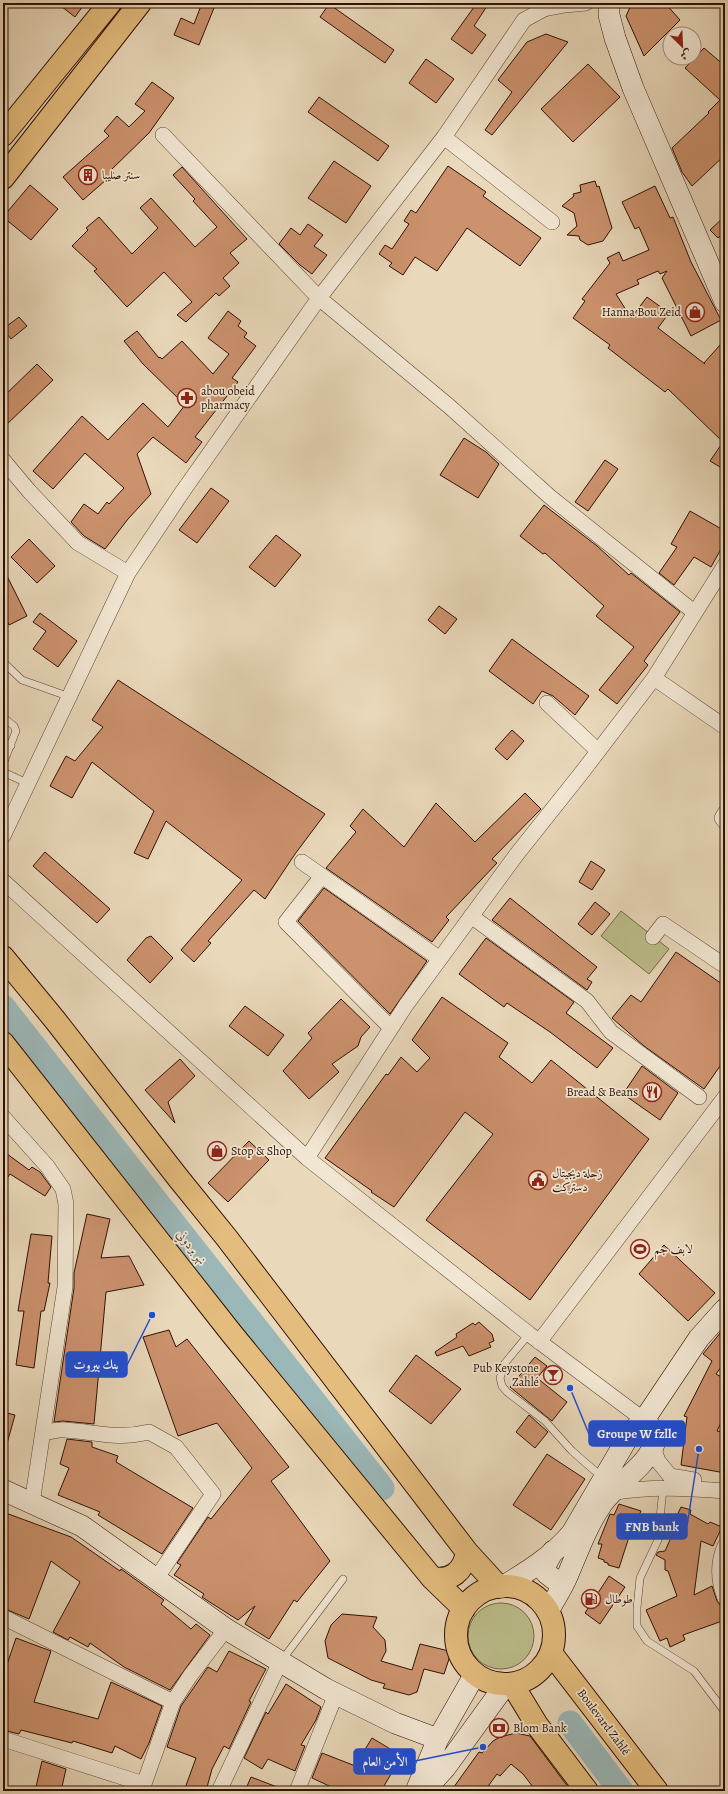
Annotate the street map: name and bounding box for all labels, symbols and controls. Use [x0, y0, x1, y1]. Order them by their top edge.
north arrow [662, 26, 702, 66]
text: ش [678, 46, 694, 64]
building icon: سنتر صليبا [77, 164, 99, 186]
place label: سنتر صليبا [102, 167, 140, 183]
shop icon: Hanna Bou Zeid [684, 301, 706, 323]
place label: Hanna Bou Zeid [602, 304, 682, 320]
place label: abou obeid pharmacy [201, 383, 255, 413]
pharmacy icon: abou obeid pharmacy [176, 387, 198, 409]
restaurant icon: Bread & Beans [641, 1081, 663, 1103]
place label: Bread & Beans [567, 1084, 638, 1100]
shop icon: Stop & Shop [206, 1140, 228, 1162]
place label: Stop & Shop [231, 1143, 292, 1159]
place label: زحلة ديجيتال دستركت [552, 1165, 603, 1195]
public building icon: زحلة ديجيتال دستركت [527, 1169, 549, 1191]
water label: نهر بردوني [171, 1226, 211, 1270]
sports icon: لابف جم [629, 1238, 651, 1260]
place label: لابف جم [654, 1241, 693, 1260]
callout: بنك بيروت [66, 1352, 127, 1377]
text: بنك بيروت [73, 1356, 119, 1373]
place label: Pub Keystone Zahlé [473, 1360, 539, 1390]
bar icon: Pub Keystone Zahlé [542, 1364, 564, 1386]
callout: Groupe W fzllc [589, 1421, 685, 1446]
text: Groupe W fzllc [597, 1425, 677, 1442]
callout: FNB bank [617, 1514, 687, 1539]
text: FNB bank [625, 1518, 679, 1535]
fuel station icon: طوطال [580, 1588, 602, 1610]
place label: طوطال [605, 1591, 633, 1607]
street label: Boulevard Zahlé [574, 1686, 634, 1758]
bank icon: Blom Bank [488, 1717, 510, 1739]
place label: Blom Bank [513, 1720, 567, 1736]
callout: الأمن العام [354, 1749, 415, 1774]
text: الأمن العام [362, 1752, 408, 1773]

